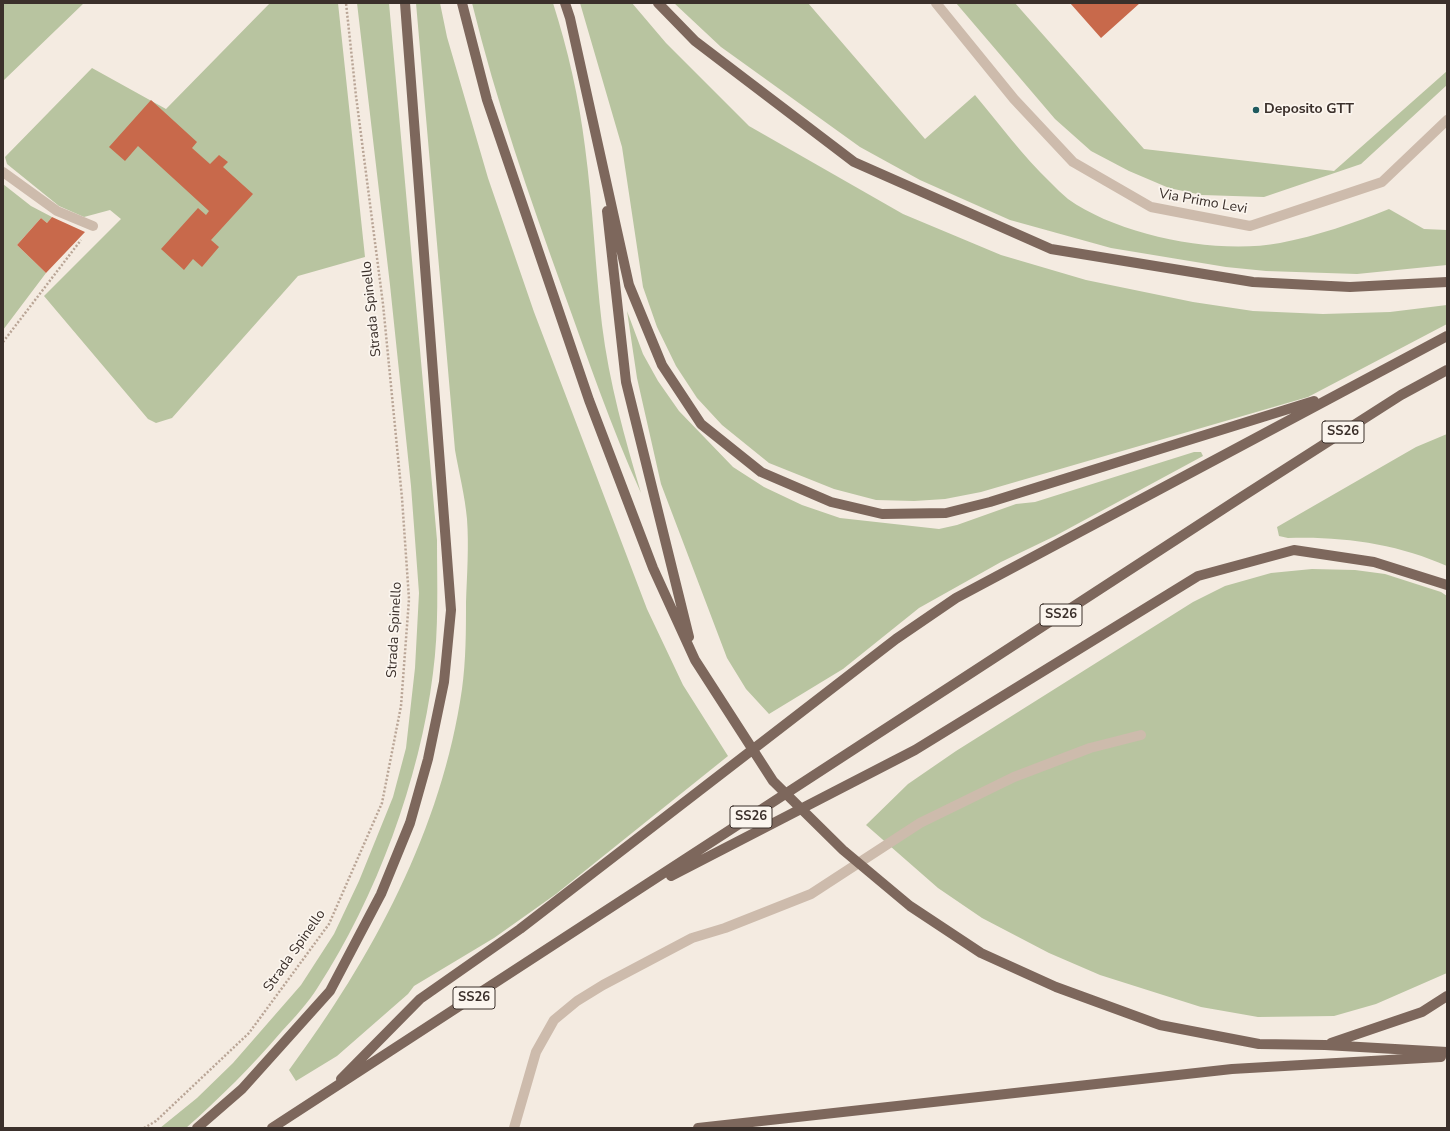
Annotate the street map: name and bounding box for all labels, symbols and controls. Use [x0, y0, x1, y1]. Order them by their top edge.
place label: Deposito GTT [1264, 102, 1354, 118]
marker: Deposito GTT [1251, 105, 1261, 115]
street label: Via Primo Levi [1157, 186, 1249, 218]
street label: Strada Spinello [359, 260, 385, 358]
road number: SS26 [1322, 421, 1364, 443]
street label: Strada Spinello [384, 581, 406, 679]
road number: SS26 [1040, 604, 1082, 626]
road number: SS26 [730, 806, 772, 828]
street label: Strada Spinello [260, 907, 330, 995]
road number: SS26 [453, 987, 495, 1009]

